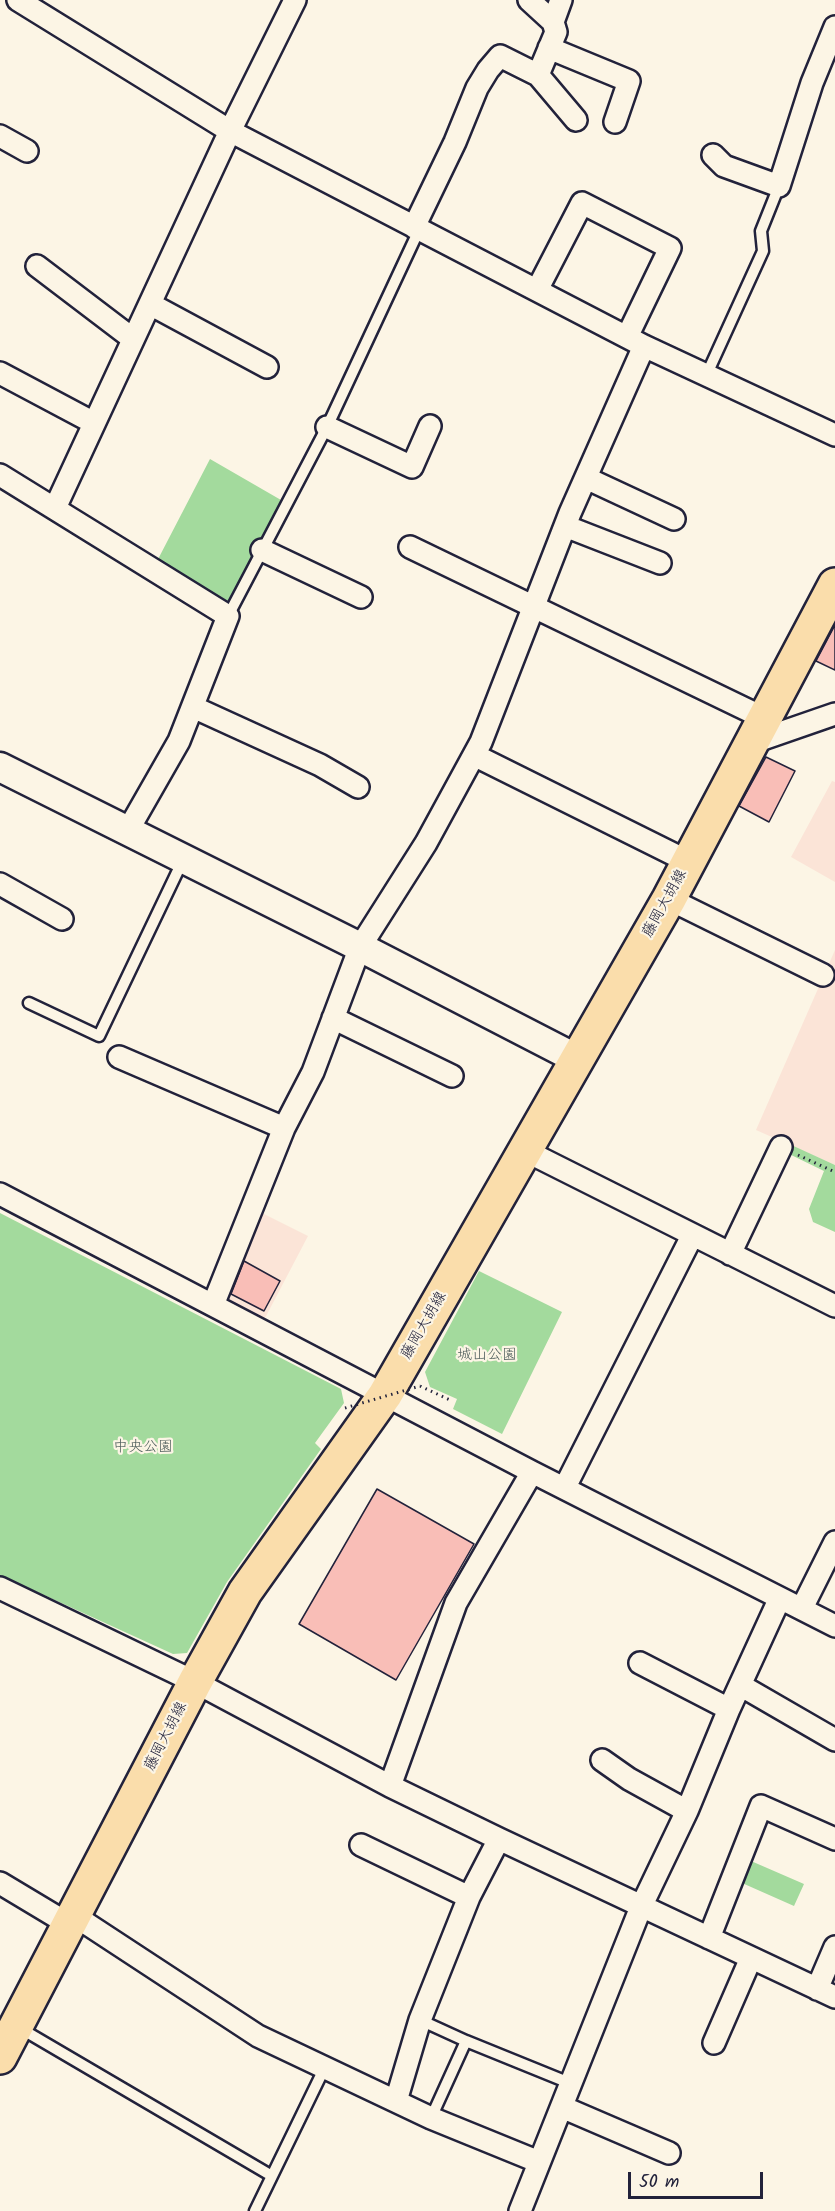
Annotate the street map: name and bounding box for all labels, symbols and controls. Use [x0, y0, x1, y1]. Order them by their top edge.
street label: 藤岡大胡線 [640, 867, 692, 941]
street label: 藤岡大胡線 [398, 1289, 452, 1363]
park label: 城山公園 [457, 1347, 517, 1365]
park label: 中央公園 [113, 1439, 173, 1457]
street label: 藤岡大胡線 [142, 1700, 192, 1774]
scale bar [631, 2160, 766, 2198]
text: 50 m [639, 2168, 679, 2197]

